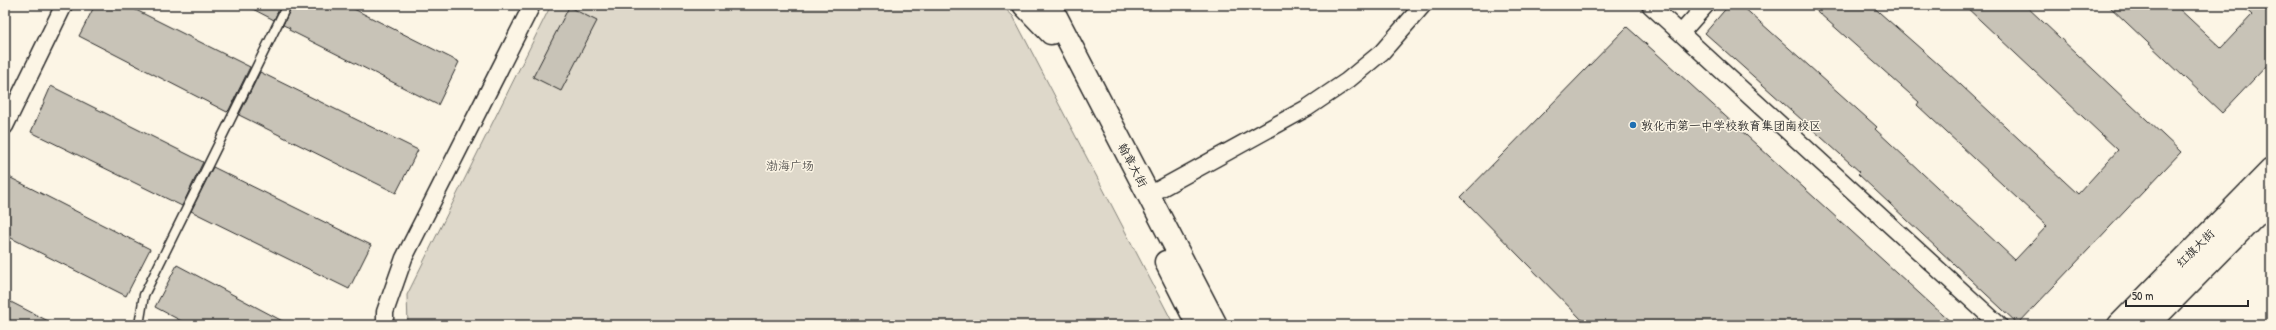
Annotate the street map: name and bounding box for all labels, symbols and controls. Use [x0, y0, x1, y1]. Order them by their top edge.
place label: 敦化市第一中学校教育集团南校区 [1641, 117, 1821, 134]
marker: 敦化市第一中学校教育集团南校区 [1628, 120, 1638, 130]
street label: 翰章大街 [1114, 140, 1152, 190]
park label: 渤海广场 [766, 157, 814, 174]
street label: 红旗大街 [2172, 225, 2218, 271]
scale bar [2126, 282, 2248, 308]
text: 50 m [2132, 287, 2153, 304]

